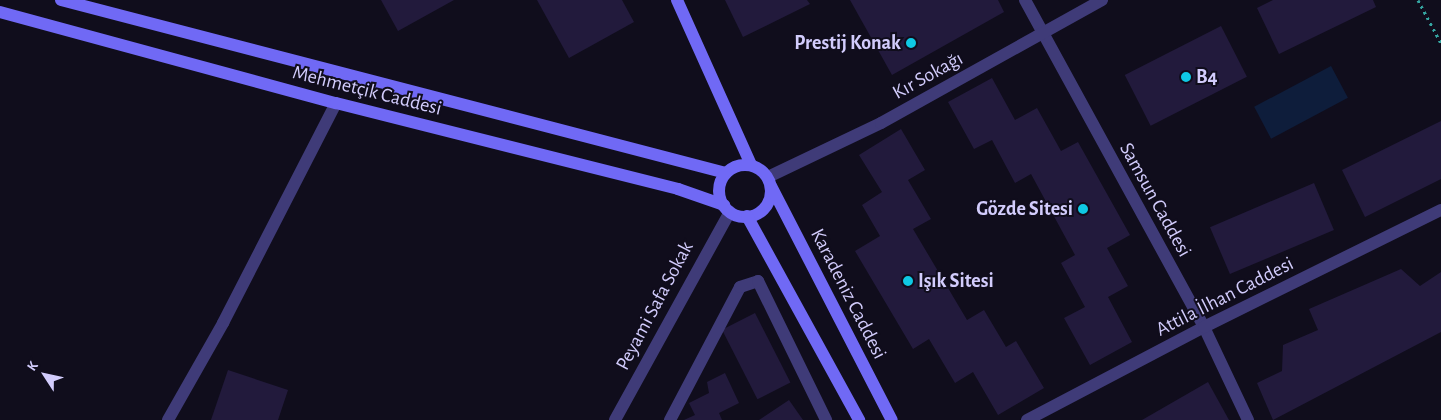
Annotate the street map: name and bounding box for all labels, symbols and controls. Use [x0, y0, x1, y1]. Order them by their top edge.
place label: Prestij Konak [794, 31, 901, 55]
marker: Prestij Konak [905, 37, 917, 49]
street label: Kır Sokağı [889, 47, 967, 105]
street label: Mehmetçik Caddesi [290, 61, 444, 121]
place label: B4 [1196, 65, 1218, 89]
marker: B4 [1180, 71, 1192, 83]
street label: Samsun Caddesi [1114, 139, 1196, 261]
place label: Gözde Sitesi [976, 197, 1073, 221]
marker: Gözde Sitesi [1077, 203, 1089, 215]
street label: Karadeniz Caddesi [805, 225, 891, 363]
street label: Peyami Safa Sokak [611, 237, 699, 375]
street label: Attila İlhan Caddesi [1152, 252, 1298, 342]
place label: Işık Sitesi [918, 269, 994, 293]
marker: Işık Sitesi [902, 275, 914, 287]
north arrow [20, 350, 70, 400]
text: K [25, 359, 41, 374]

